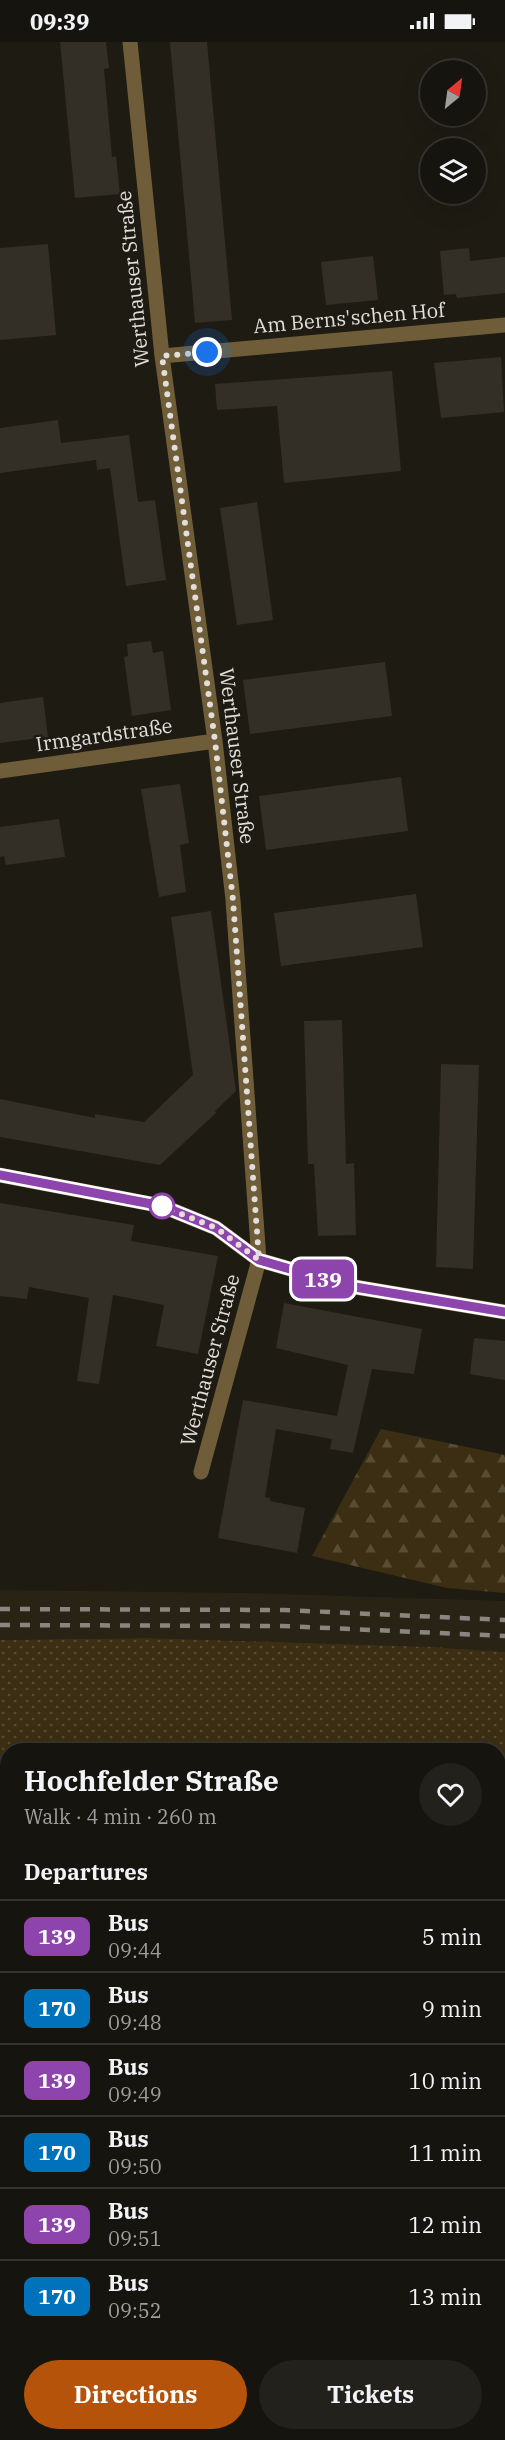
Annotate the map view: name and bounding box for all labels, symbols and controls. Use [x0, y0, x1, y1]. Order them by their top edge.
text: 09:39 [30, 7, 89, 36]
north arrow [420, 60, 486, 126]
map controls [420, 60, 486, 204]
button: layers [420, 138, 486, 204]
street label: Werthauser Straße [110, 190, 155, 369]
street label: Am Berns'schen Hof [252, 296, 447, 339]
your location [192, 337, 222, 367]
street label: Werthauser Straße [213, 666, 262, 845]
street label: Irmgardstraße [34, 712, 174, 757]
unlabelled marker [149, 1193, 175, 1219]
line badge: 139 [288, 1260, 358, 1298]
text: 139 [304, 1265, 342, 1293]
street label: Werthauser Straße [174, 1271, 245, 1449]
text: Hochfelder Straße [24, 1762, 279, 1799]
button: heart [419, 1763, 482, 1826]
text: Walk · 4 min · 260 m [24, 1803, 217, 1830]
text: Departures [24, 1857, 148, 1886]
text: Bus [108, 1908, 149, 1937]
text: 139 [38, 1922, 76, 1950]
text: 5 min [422, 1922, 482, 1951]
text: 09:44 [108, 1937, 162, 1964]
text: Bus [108, 1980, 149, 2009]
text: 170 [38, 1994, 76, 2022]
text: 9 min [422, 1994, 482, 2023]
text: 09:48 [108, 2009, 162, 2036]
text: Bus [108, 2052, 149, 2081]
text: 139 [38, 2066, 76, 2094]
text: 10 min [409, 2066, 482, 2095]
text: 09:49 [108, 2081, 162, 2108]
text: Bus [108, 2124, 149, 2153]
text: 170 [38, 2138, 76, 2166]
text: 11 min [409, 2138, 482, 2167]
text: 09:50 [108, 2153, 162, 2180]
text: Bus [108, 2196, 149, 2225]
text: 139 [38, 2210, 76, 2238]
text: 12 min [409, 2210, 482, 2239]
text: 09:51 [108, 2225, 162, 2252]
text: Bus [108, 2268, 149, 2297]
text: 170 [38, 2282, 76, 2310]
text: 13 min [409, 2282, 482, 2311]
text: 09:52 [108, 2297, 162, 2324]
button: Directions [24, 2360, 247, 2429]
button: Tickets [259, 2360, 482, 2429]

